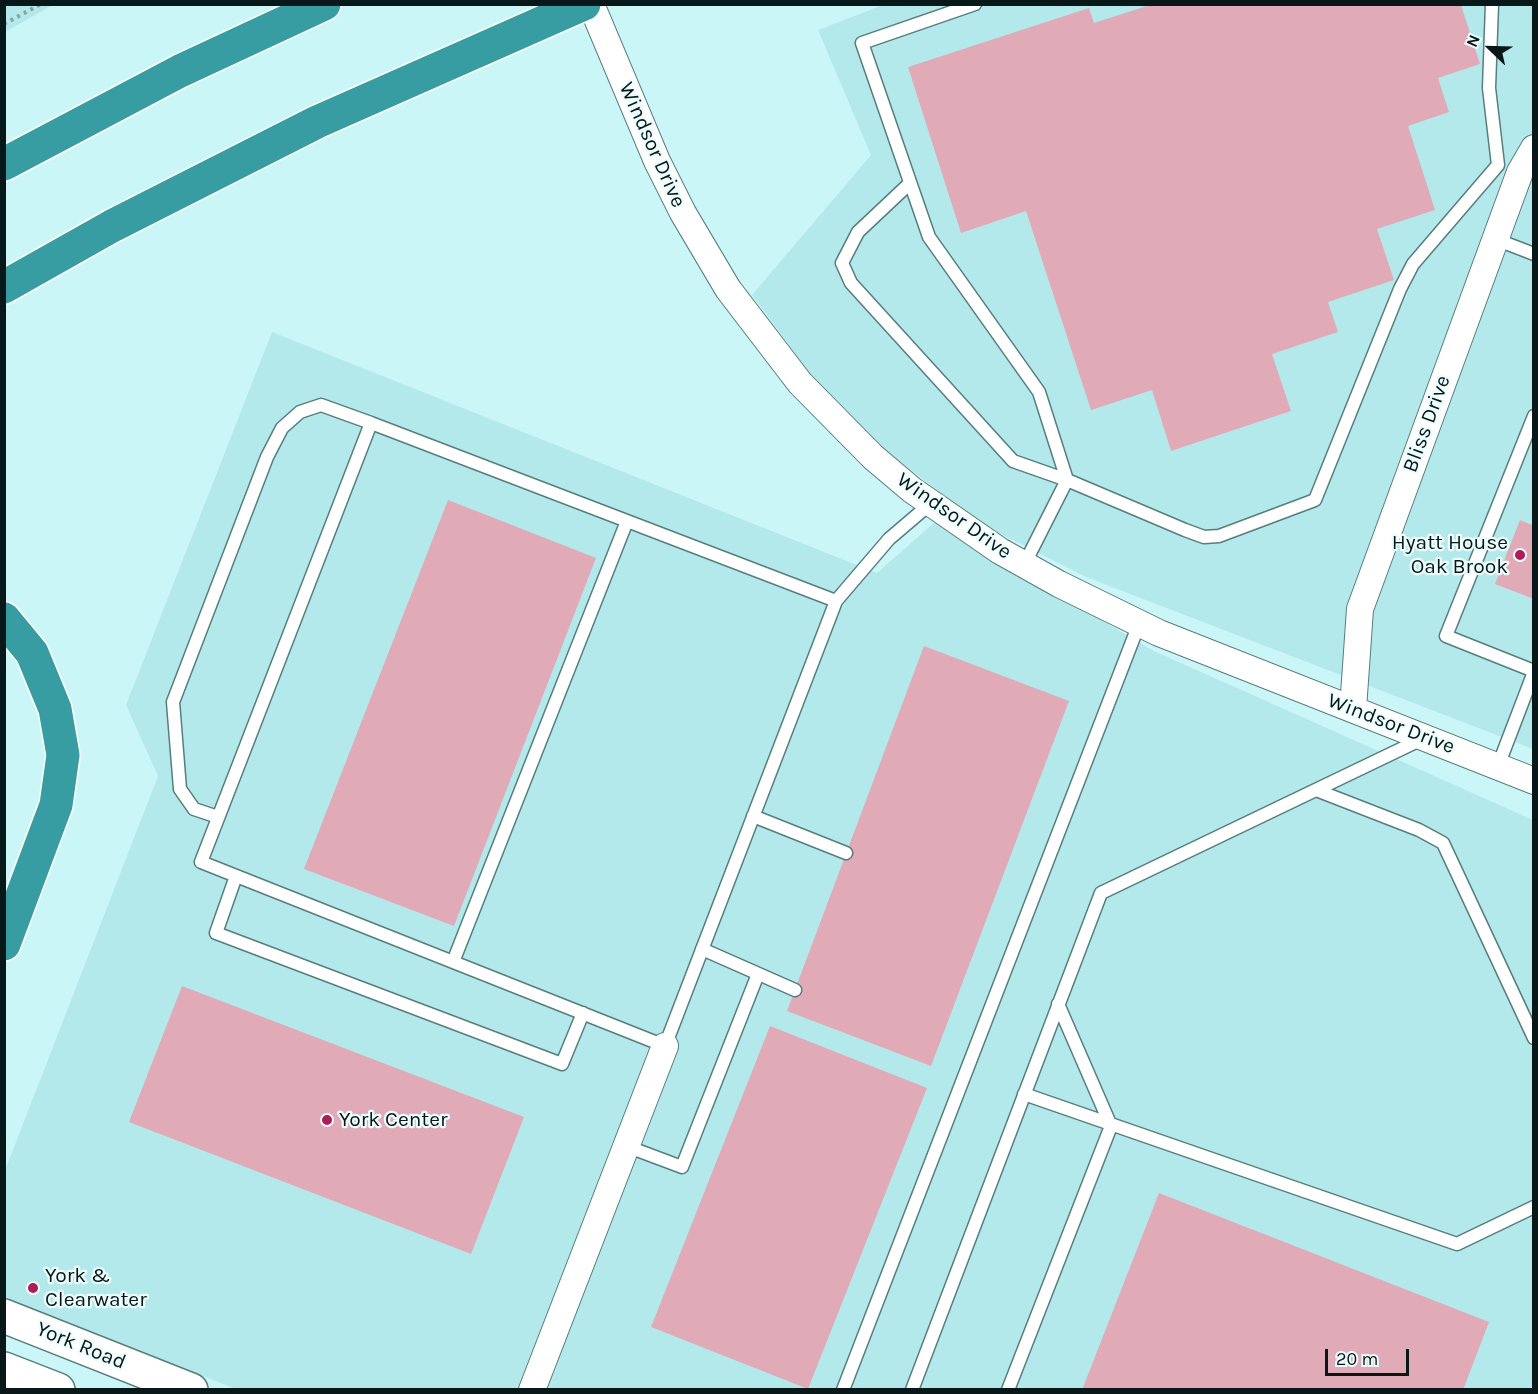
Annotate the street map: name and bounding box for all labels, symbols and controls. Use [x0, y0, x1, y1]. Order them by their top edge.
north arrow [1460, 18, 1520, 78]
text: N [1462, 32, 1484, 50]
street label: Windsor Drive [613, 79, 691, 211]
street label: Bliss Drive [1398, 372, 1456, 476]
street label: Windsor Drive [892, 467, 1016, 565]
place label: Hyatt House Oak Brook [1392, 530, 1508, 580]
marker: Hyatt House Oak Brook [1513, 548, 1527, 562]
street label: Windsor Drive [1324, 688, 1458, 760]
place label: York Center [339, 1107, 448, 1133]
marker: York Center [320, 1113, 334, 1127]
place label: York & Clearwater [45, 1263, 147, 1313]
marker: York & Clearwater [26, 1281, 40, 1295]
street label: York Road [33, 1317, 129, 1375]
scale bar [1328, 1337, 1412, 1375]
text: 20 m [1336, 1348, 1378, 1370]

